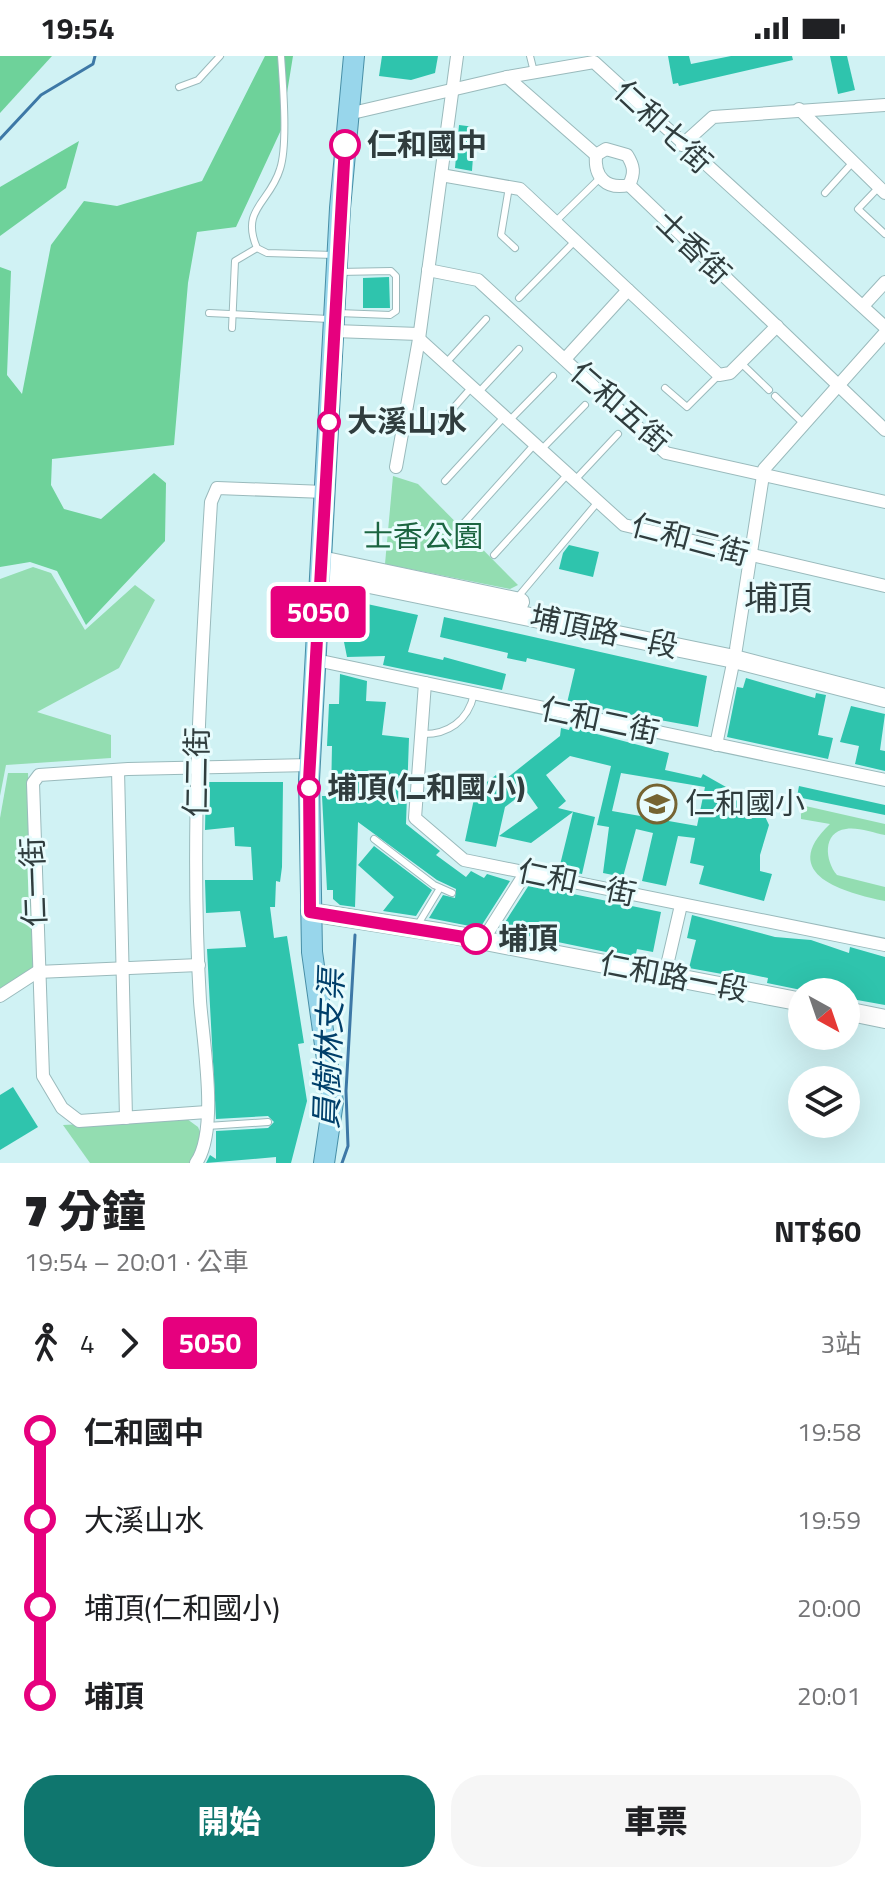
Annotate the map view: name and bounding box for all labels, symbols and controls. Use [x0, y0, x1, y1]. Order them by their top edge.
text: 19:54 [40, 5, 115, 51]
street label: 仁和七街 [604, 69, 723, 184]
place label: 仁和國中 [367, 121, 487, 167]
marker: 仁和國中 [330, 130, 360, 160]
street label: 士香街 [645, 199, 742, 295]
street label: 仁和五街 [560, 350, 681, 463]
place label: 大溪山水 [347, 398, 467, 444]
marker: 大溪山水 [318, 411, 340, 433]
street label: 仁和三街 [626, 501, 754, 577]
park label: 士香公園 [363, 513, 483, 559]
district label: 埔頂 [744, 571, 812, 623]
line badge: 5050 [262, 586, 374, 638]
text: 5050 [287, 590, 349, 633]
street label: 埔頂路一段 [526, 593, 682, 669]
street label: 仁和二街 [537, 685, 664, 755]
street label: 仁二街 [172, 727, 220, 817]
place label: 埔頂(仁和國小) [327, 764, 525, 810]
marker: 埔頂(仁和國小) [298, 777, 320, 799]
place label: 仁和國小 [685, 780, 805, 826]
school or university icon: 仁和國小 [636, 783, 678, 825]
street label: 仁一街 [8, 836, 58, 928]
street label: 仁和一街 [514, 847, 641, 917]
place label: 埔頂 [498, 915, 558, 961]
marker: 埔頂 [461, 924, 491, 954]
street label: 仁和路一段 [596, 939, 752, 1013]
water label: 員樹林支渠 [301, 964, 355, 1130]
north arrow [788, 978, 860, 1050]
map controls [788, 978, 860, 1138]
button: layers [788, 1066, 860, 1138]
text: 7 分鐘 [24, 1177, 146, 1244]
text: NT$60 [774, 1208, 861, 1254]
text: 19:54 – 20:01 · 公車 [24, 1242, 249, 1281]
icon: walk [24, 1321, 68, 1365]
icon: forward [107, 1321, 151, 1365]
text: 5050 [179, 1321, 241, 1364]
text: 4 [80, 1324, 95, 1363]
text: 3站 [820, 1324, 861, 1363]
text: 仁和國中 [84, 1409, 204, 1455]
text: 19:58 [797, 1412, 861, 1451]
text: 大溪山水 [84, 1497, 204, 1543]
text: 19:59 [797, 1500, 861, 1539]
text: 埔頂(仁和國小) [84, 1585, 280, 1631]
text: 20:00 [797, 1588, 861, 1627]
text: 埔頂 [84, 1673, 144, 1719]
text: 20:01 [797, 1676, 861, 1715]
button: 開始 [24, 1775, 435, 1867]
button: 車票 [451, 1775, 861, 1867]

